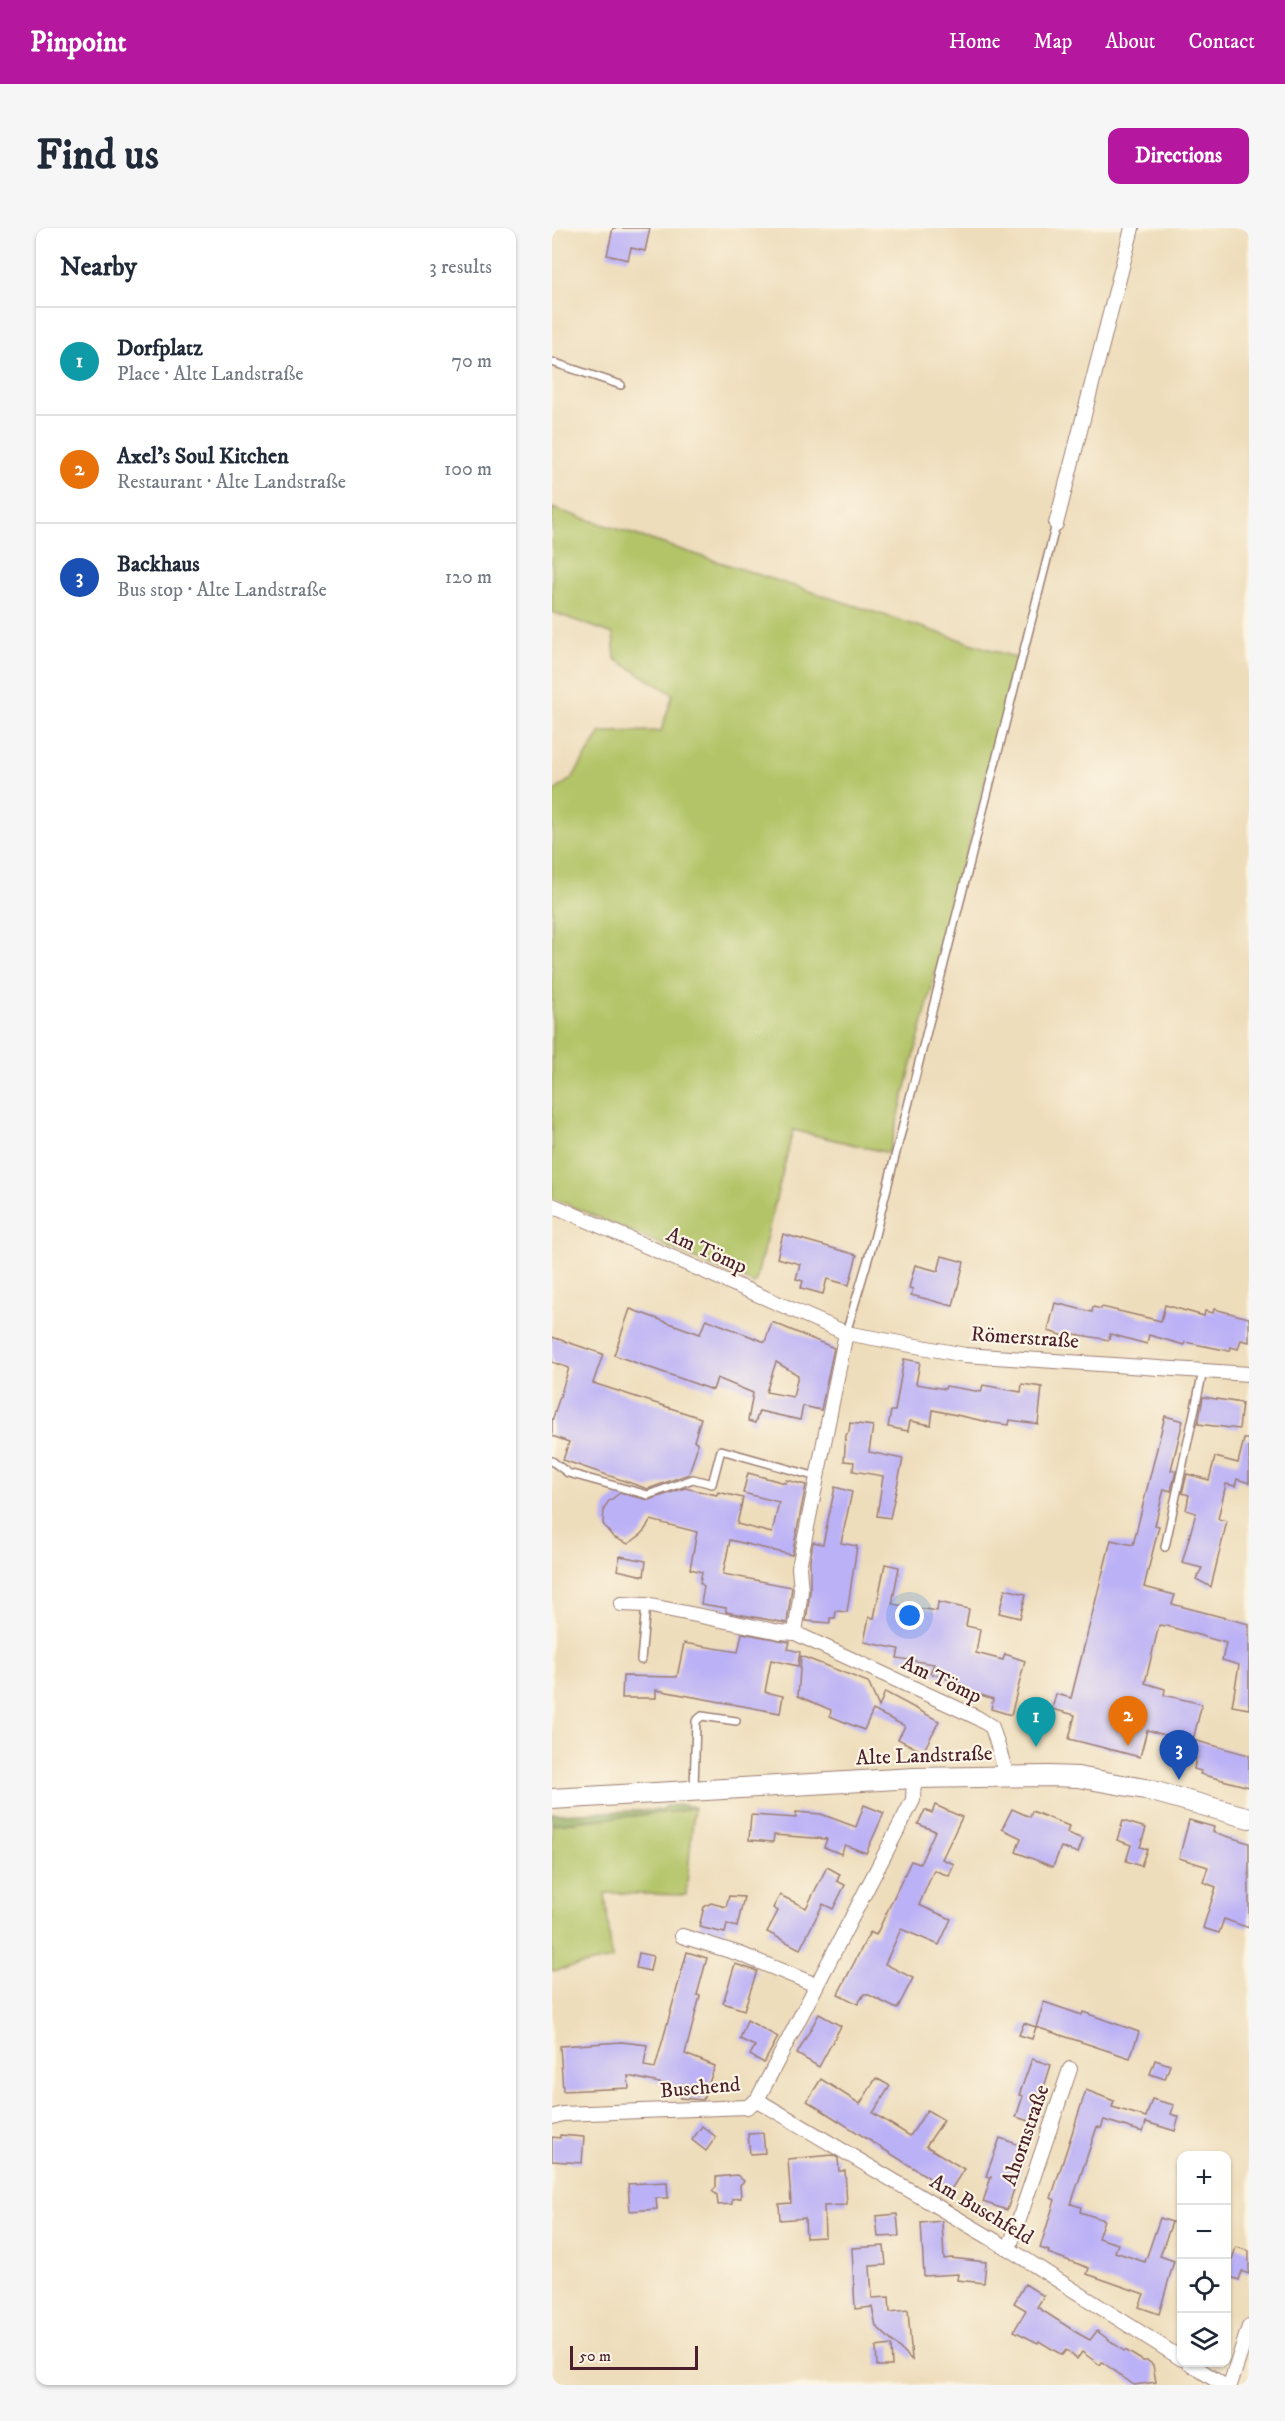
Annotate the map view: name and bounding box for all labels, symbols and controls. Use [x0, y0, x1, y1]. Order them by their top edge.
text: Pinpoint [30, 25, 126, 60]
text: Home [949, 29, 1001, 55]
text: Map [1034, 29, 1072, 55]
text: About [1105, 29, 1156, 55]
text: Contact [1189, 29, 1255, 55]
button: Directions [1108, 128, 1249, 184]
text: Find us [36, 130, 159, 182]
text: Nearby [60, 251, 137, 284]
text: 3 results [429, 255, 492, 280]
text: Dorfplatz [117, 335, 203, 362]
text: 1 [76, 349, 83, 374]
text: 70 m [451, 349, 492, 374]
text: Place · Alte Landstraße [117, 362, 304, 387]
text: Axel's Soul Kitchen [117, 443, 289, 470]
text: 2 [75, 457, 84, 482]
text: 100 m [444, 457, 492, 482]
text: Restaurant · Alte Landstraße [117, 470, 346, 495]
text: Backhaus [117, 551, 200, 578]
text: 3 [76, 565, 83, 590]
text: 120 m [445, 565, 492, 590]
text: Bus stop · Alte Landstraße [117, 578, 327, 603]
street label: Am Tömp [662, 1222, 751, 1280]
street label: Römerstraße [970, 1321, 1080, 1355]
your location [895, 1601, 924, 1630]
street label: Am Tömp [897, 1650, 986, 1710]
pin: 2 [1108, 1696, 1148, 1746]
pin: 1 [1016, 1698, 1056, 1747]
pin: 3 [1160, 1730, 1198, 1780]
street label: Alte Landstraße [855, 1741, 993, 1771]
street label: Buschend [659, 2071, 742, 2104]
street label: Ahornstraße [997, 2081, 1055, 2189]
map controls [1177, 2151, 1231, 2367]
button: + [1177, 2151, 1231, 2205]
street label: Am Buschfeld [925, 2169, 1038, 2251]
button: − [1177, 2205, 1231, 2259]
button: locate [1177, 2259, 1231, 2313]
button: layers [1177, 2313, 1231, 2367]
scale bar [570, 2343, 698, 2370]
text: 50 m [579, 2346, 611, 2366]

